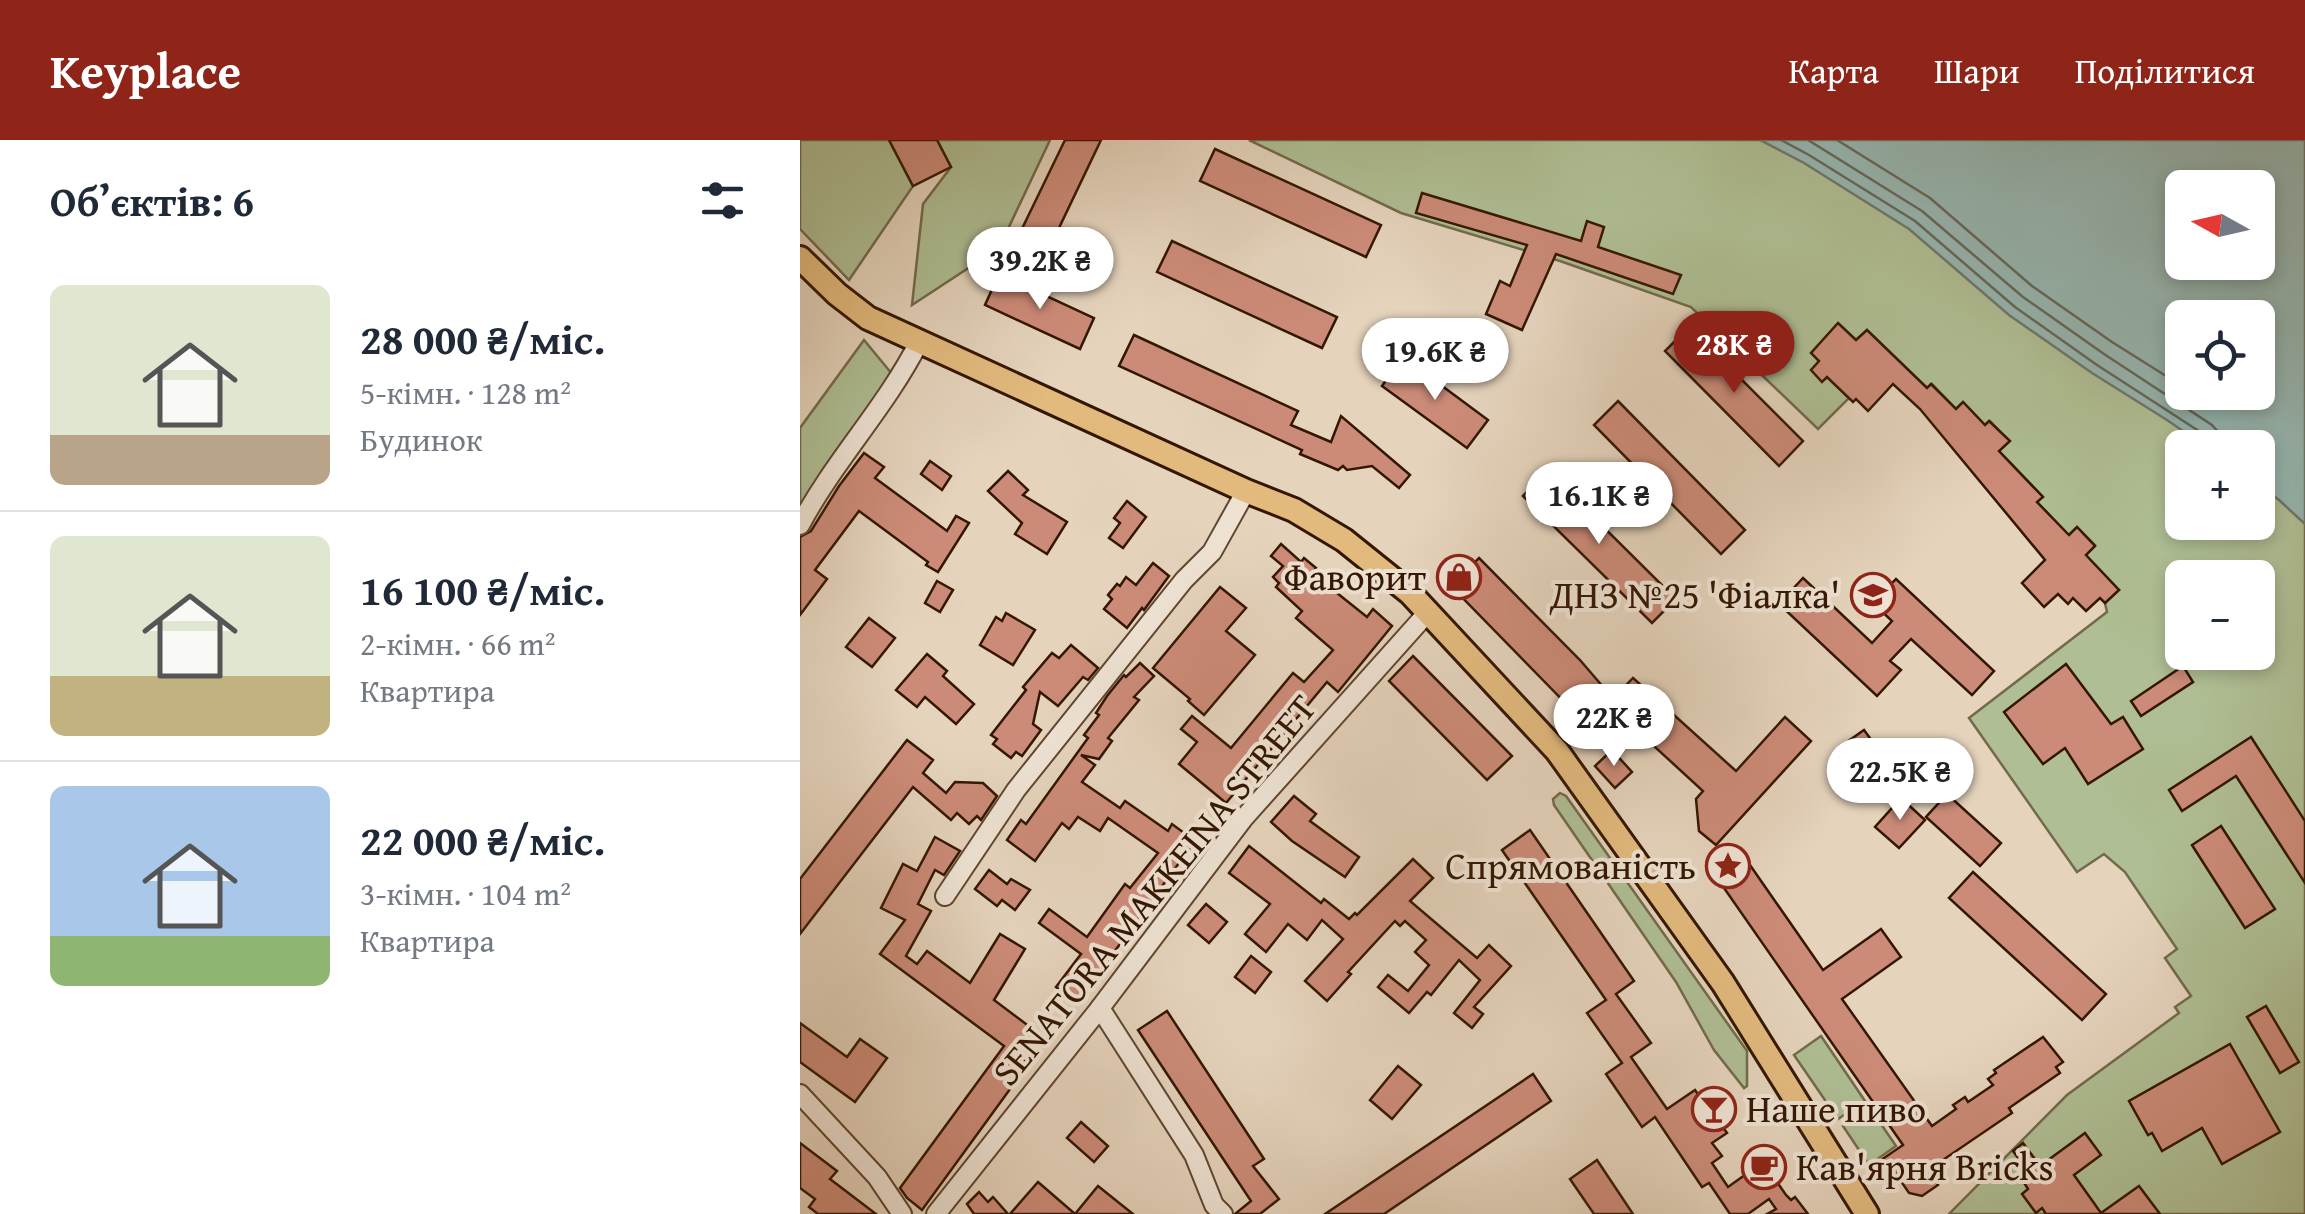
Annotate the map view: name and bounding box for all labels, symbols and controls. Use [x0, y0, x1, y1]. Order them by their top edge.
text: Keyplace [50, 35, 241, 106]
text: Карта [1788, 45, 1879, 96]
text: Шари [1934, 45, 2020, 96]
text: Поділитися [2075, 45, 2255, 96]
text: Об’єктів: 6 [50, 170, 254, 231]
north arrow [2165, 170, 2275, 280]
map controls [2165, 170, 2275, 670]
icon: filters [695, 173, 750, 228]
pin: 39.2K ₴ [948, 227, 1132, 312]
text: 39.2K ₴ [989, 236, 1091, 283]
button: locate [2165, 300, 2275, 410]
text: 28 000 ₴/міс. [360, 308, 605, 369]
pin: 28K ₴ [1664, 311, 1804, 396]
pin: 19.6K ₴ [1343, 318, 1527, 403]
text: 28K ₴ [1696, 320, 1773, 367]
icon: home [130, 325, 250, 445]
text: 19.6K ₴ [1384, 327, 1486, 374]
text: 5-кімн. · 128 m² [360, 369, 571, 416]
text: Будинок [360, 416, 483, 463]
button: + [2165, 430, 2275, 540]
pin: 16.1K ₴ [1507, 462, 1691, 547]
text: 16.1K ₴ [1548, 471, 1650, 518]
place label: Фаворит [1284, 548, 1427, 604]
shop icon: Фаворит [1436, 554, 1482, 600]
text: 16 100 ₴/міс. [360, 559, 605, 620]
button: − [2165, 560, 2275, 670]
place label: ДНЗ №25 'Фіалка' [1549, 566, 1840, 622]
school or university icon: ДНЗ №25 'Фіалка' [1850, 572, 1896, 618]
icon: home [130, 576, 250, 696]
text: 2-кімн. · 66 m² [360, 620, 556, 667]
text: Квартира [360, 667, 495, 714]
street label: SENATORA MAKKEINA STREET [977, 682, 1329, 1097]
pin: 22K ₴ [1544, 684, 1684, 769]
text: 22K ₴ [1576, 693, 1653, 740]
pin: 22.5K ₴ [1808, 738, 1992, 823]
text: 22.5K ₴ [1849, 747, 1951, 794]
text: 22 000 ₴/міс. [360, 809, 605, 870]
icon: home [130, 826, 250, 946]
place label: Спрямованість [1445, 837, 1696, 893]
place icon: Спрямованість [1705, 843, 1751, 889]
text: 3-кімн. · 104 m² [360, 870, 571, 917]
text: Квартира [360, 917, 495, 964]
place label: Наше пиво [1746, 1080, 1926, 1136]
bar icon: Наше пиво [1691, 1086, 1737, 1132]
place label: Кав'ярня Bricks [1796, 1138, 2054, 1194]
cafe icon: Кав'ярня Bricks [1741, 1144, 1787, 1190]

